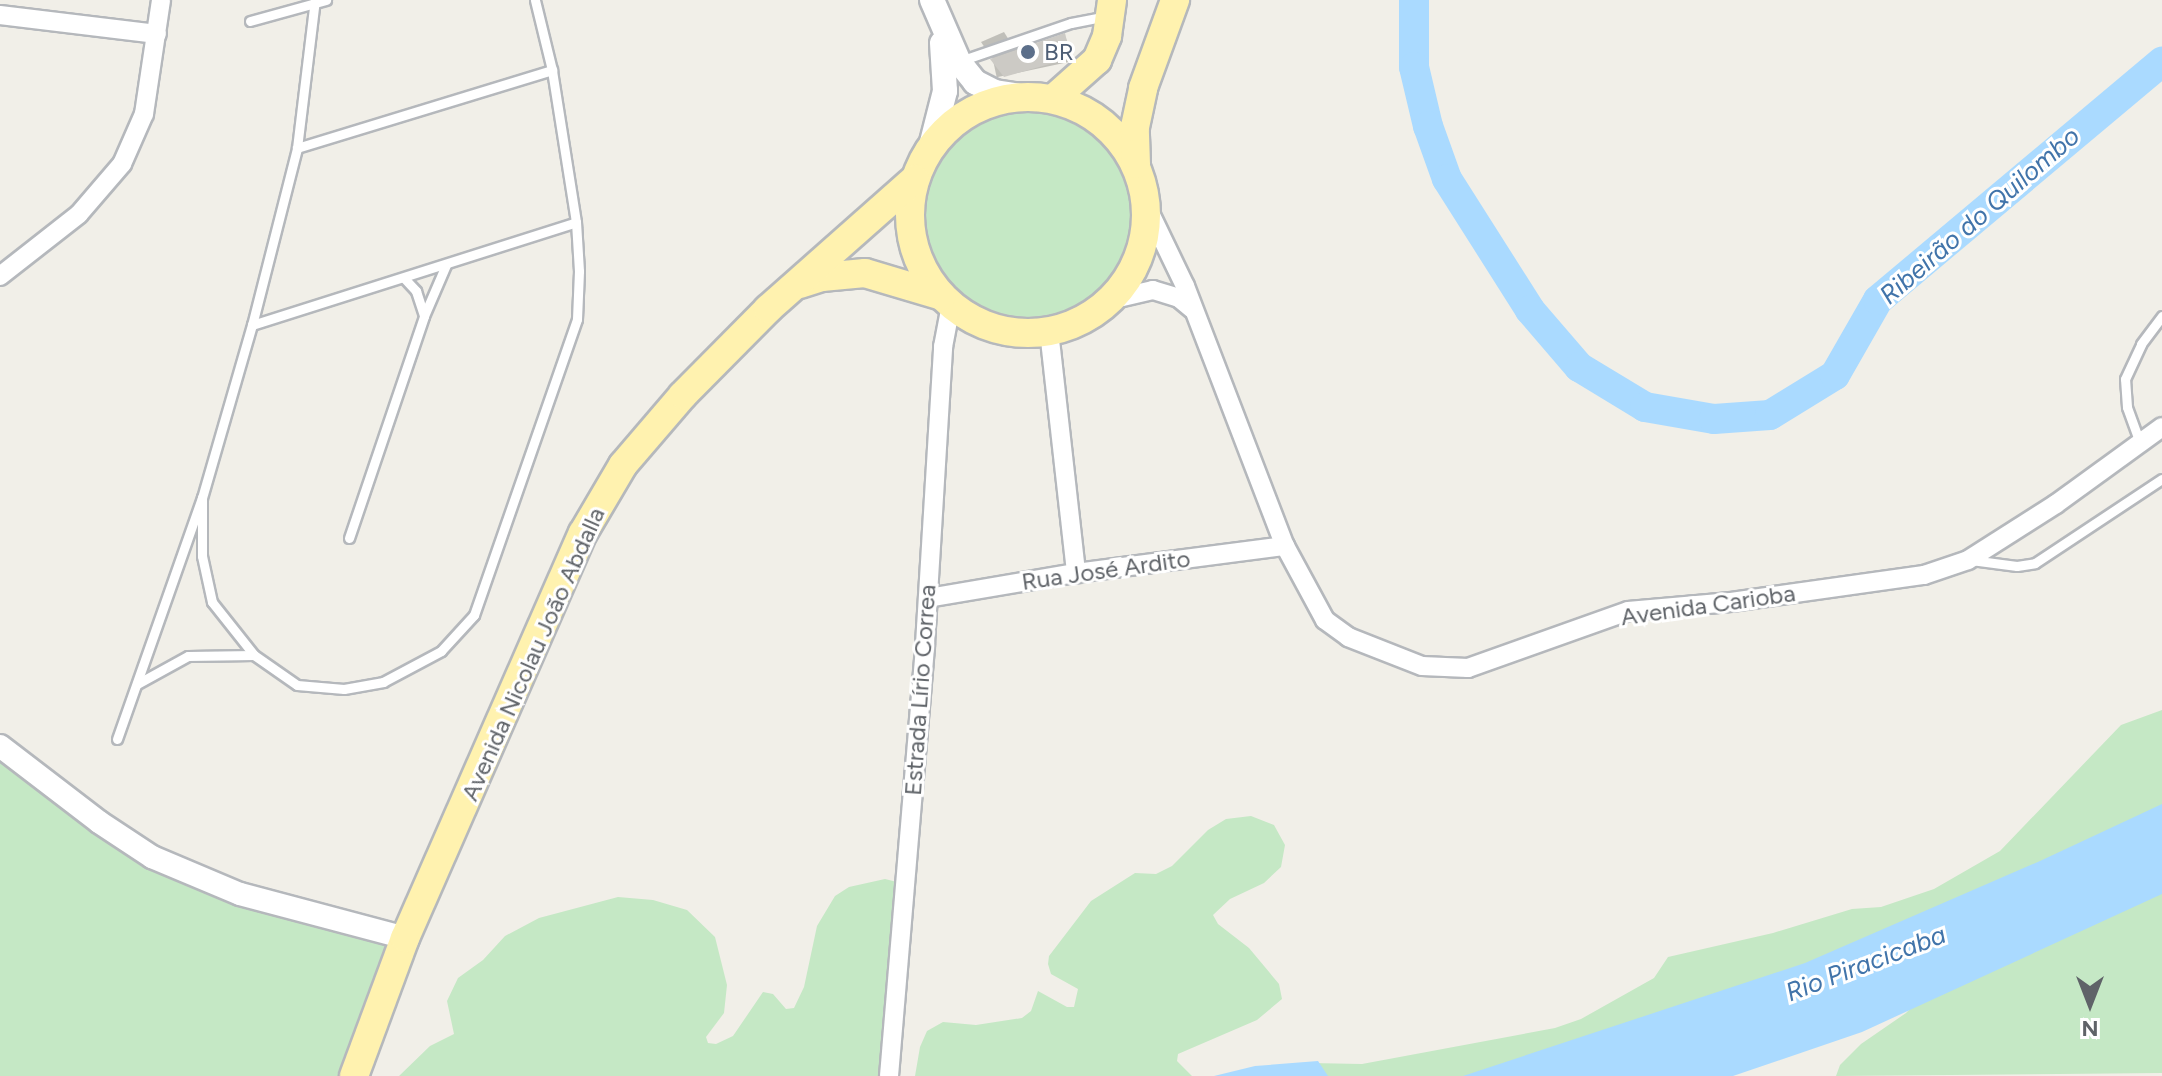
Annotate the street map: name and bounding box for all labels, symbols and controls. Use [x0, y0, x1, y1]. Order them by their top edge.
place label: BR [1044, 38, 1074, 66]
marker: BR [1019, 43, 1037, 61]
water label: Ribeirão do Quilombo [1874, 121, 2086, 311]
street label: Avenida Nicolau João Abdalla [455, 503, 611, 805]
street label: Rua José Ardito [1020, 544, 1192, 596]
street label: Avenida Carioba [1619, 578, 1797, 632]
street label: Estrada Lírio Correa [898, 584, 942, 796]
water label: Rio Piracicaba [1781, 919, 1951, 1009]
north arrow [2050, 964, 2130, 1044]
text: N [2082, 1015, 2099, 1042]

